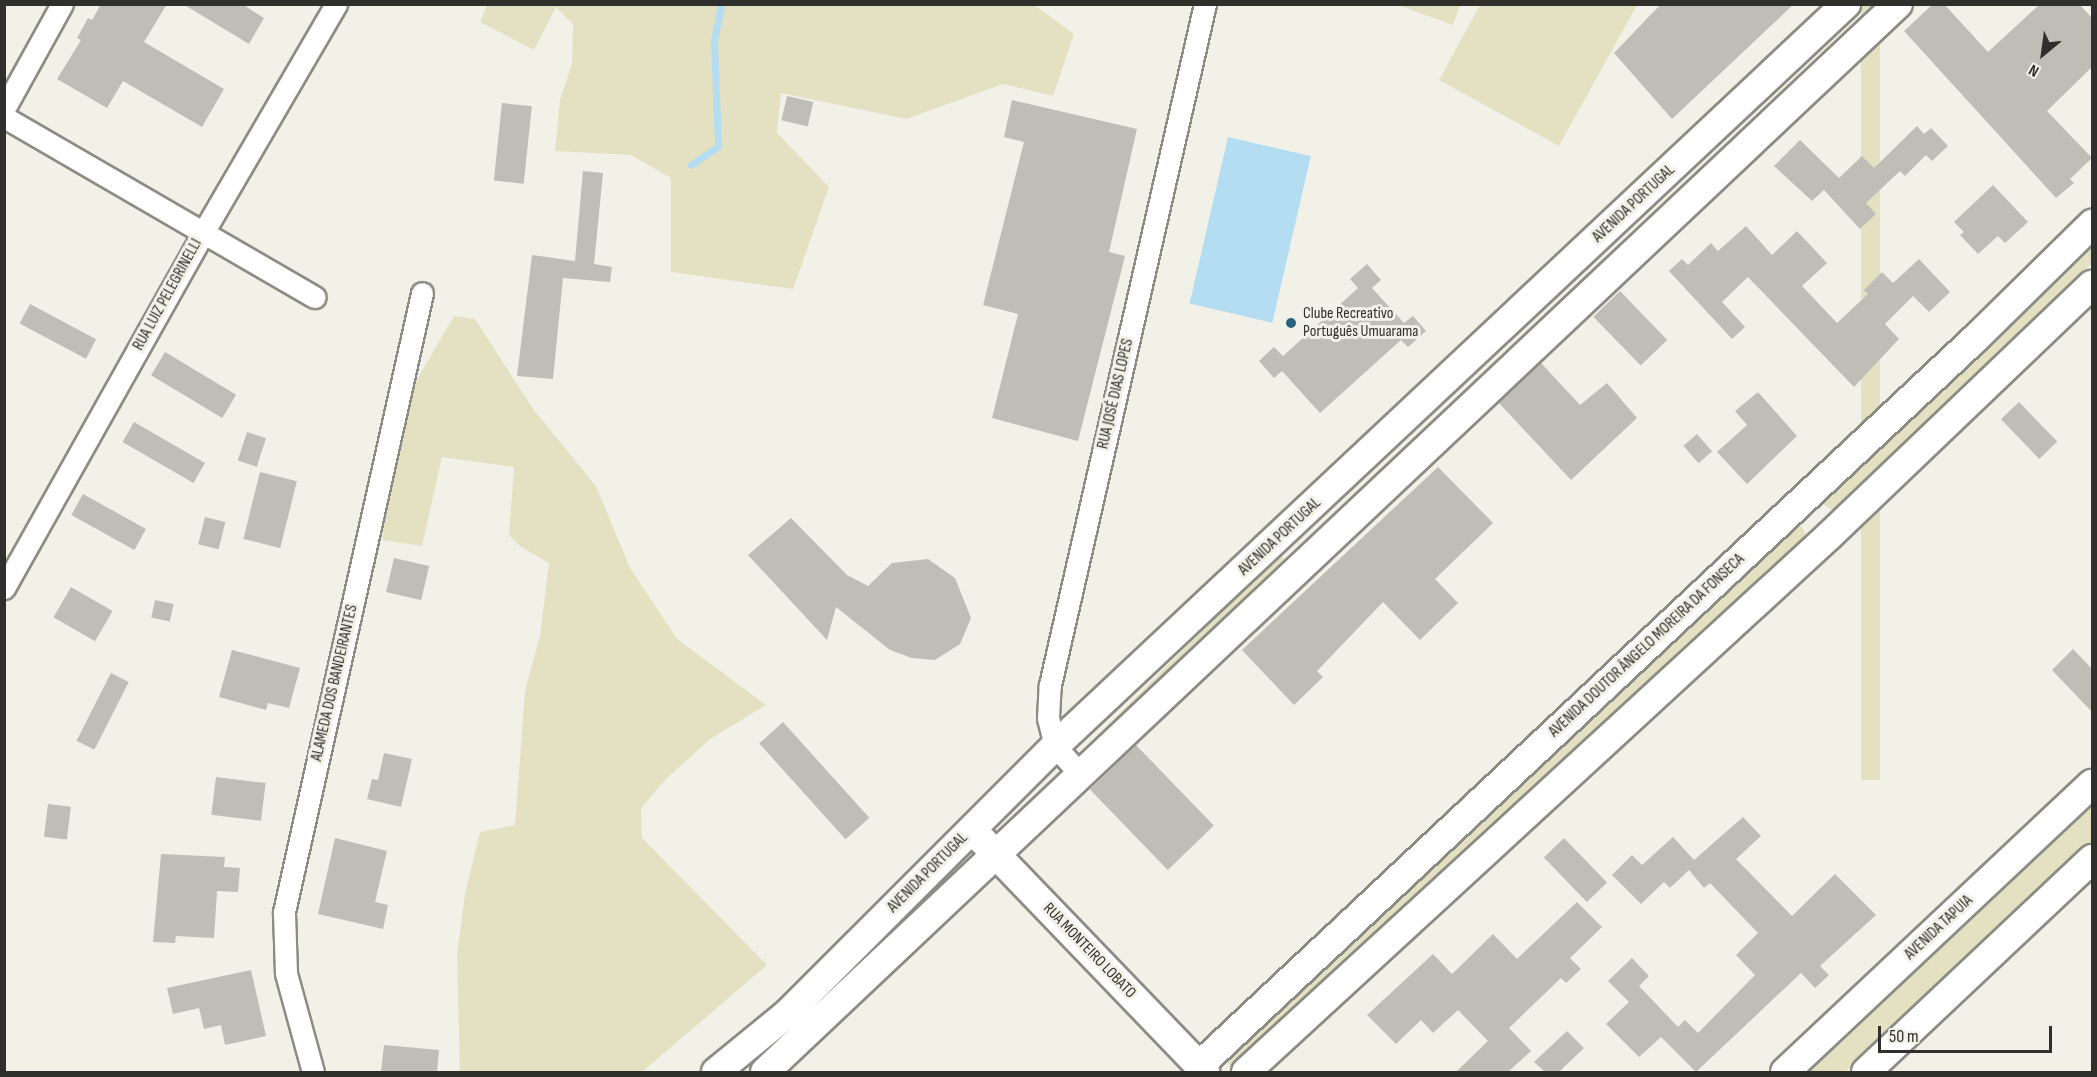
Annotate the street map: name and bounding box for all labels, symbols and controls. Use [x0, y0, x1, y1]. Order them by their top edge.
north arrow [2013, 24, 2073, 84]
text: N [2026, 60, 2042, 81]
street label: AVENIDA PORTUGAL [1589, 161, 1679, 247]
street label: RUA LUIZ PELEGRINELLI [129, 236, 207, 354]
place label: Clube Recreativo Português Umuarama [1303, 304, 1419, 342]
marker: Clube Recreativo Português Umuarama [1284, 316, 1298, 330]
street label: RUA JOSÉ DIAS LOPES [1094, 337, 1138, 451]
street label: AVENIDA PORTUGAL [1235, 494, 1325, 580]
street label: AVENIDA DOUTOR ÂNGELO MOREIRA DA FONSECA [1545, 550, 1749, 742]
street label: ALAMEDA DOS BANDEIRANTES [308, 603, 362, 763]
street label: AVENIDA PORTUGAL [884, 829, 972, 917]
street label: AVENIDA TAPUIA [1901, 892, 1977, 964]
street label: RUA MONTEIRO LOBATO [1039, 899, 1139, 1003]
scale bar [1881, 1014, 2055, 1052]
text: 50 m [1889, 1026, 1919, 1047]

